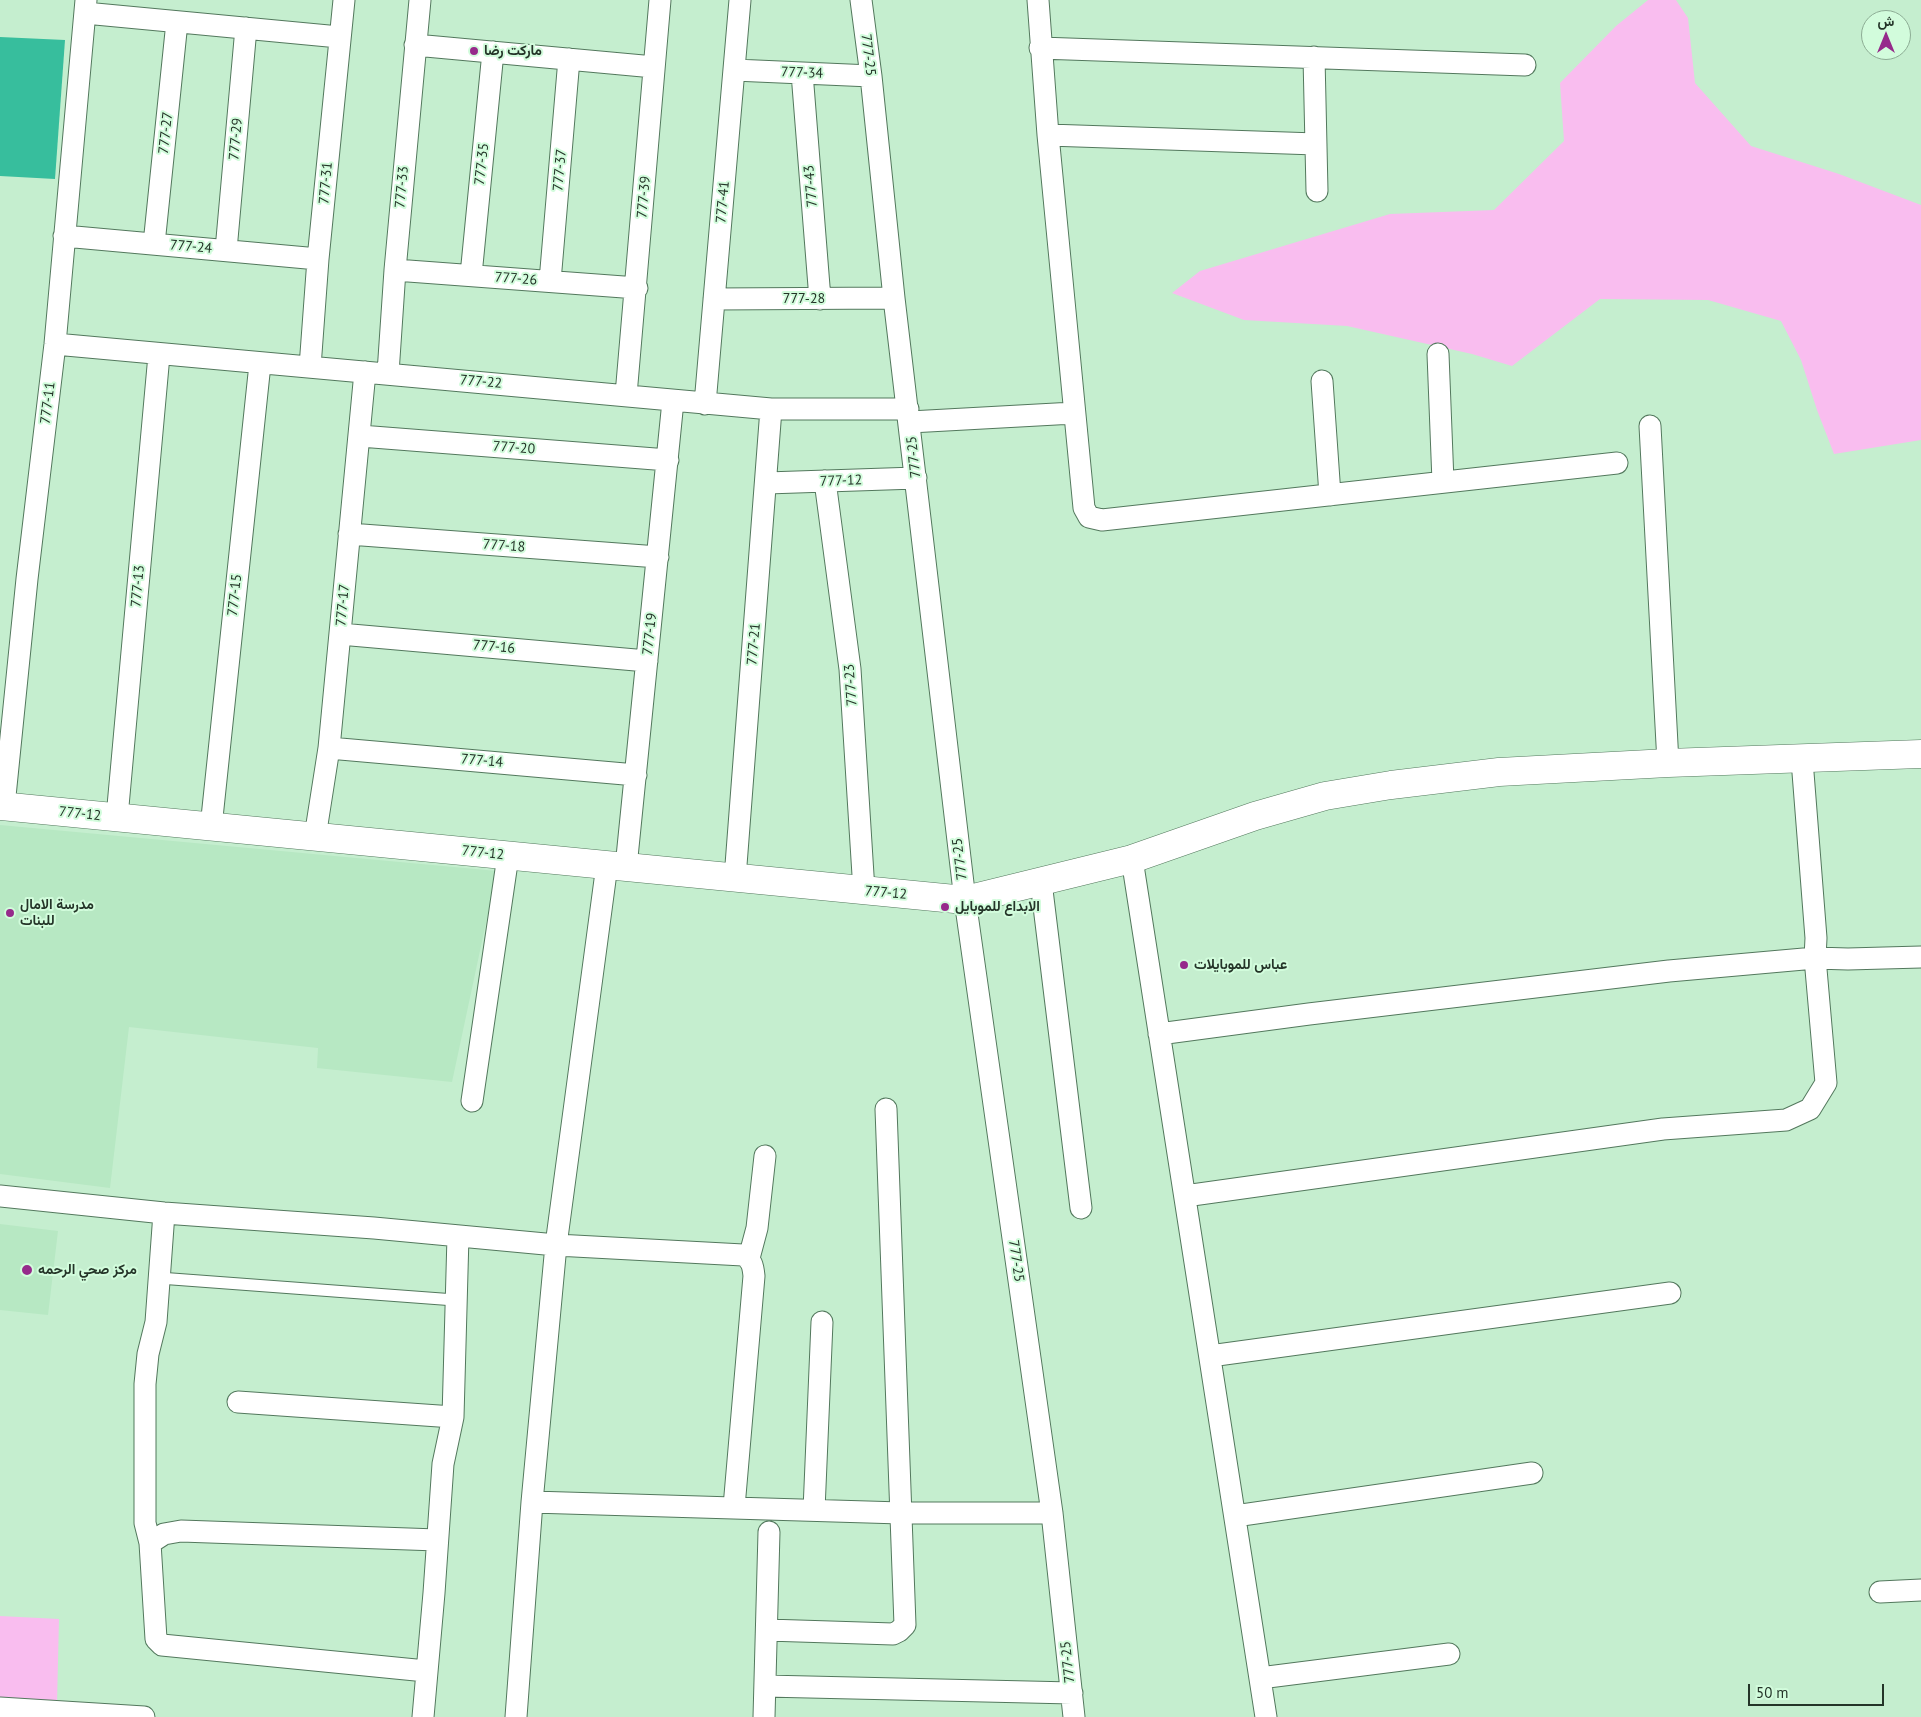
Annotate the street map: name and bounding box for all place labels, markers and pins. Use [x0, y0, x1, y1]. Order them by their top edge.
place label: ماركت رضا [484, 43, 542, 59]
marker: ماركت رضا [468, 45, 480, 57]
place label: مدرسة الامال للبنات [20, 897, 94, 930]
place label: الابداع للموبايل [955, 899, 1040, 915]
marker: الابداع للموبايل [939, 901, 951, 913]
marker: مدرسة الامال للبنات [4, 907, 16, 919]
place label: عباس للموبايلات [1194, 957, 1287, 973]
marker: عباس للموبايلات [1178, 959, 1190, 971]
place label: مركز صحي الرحمه [38, 1262, 137, 1278]
marker: مركز صحي الرحمه [20, 1263, 34, 1277]

